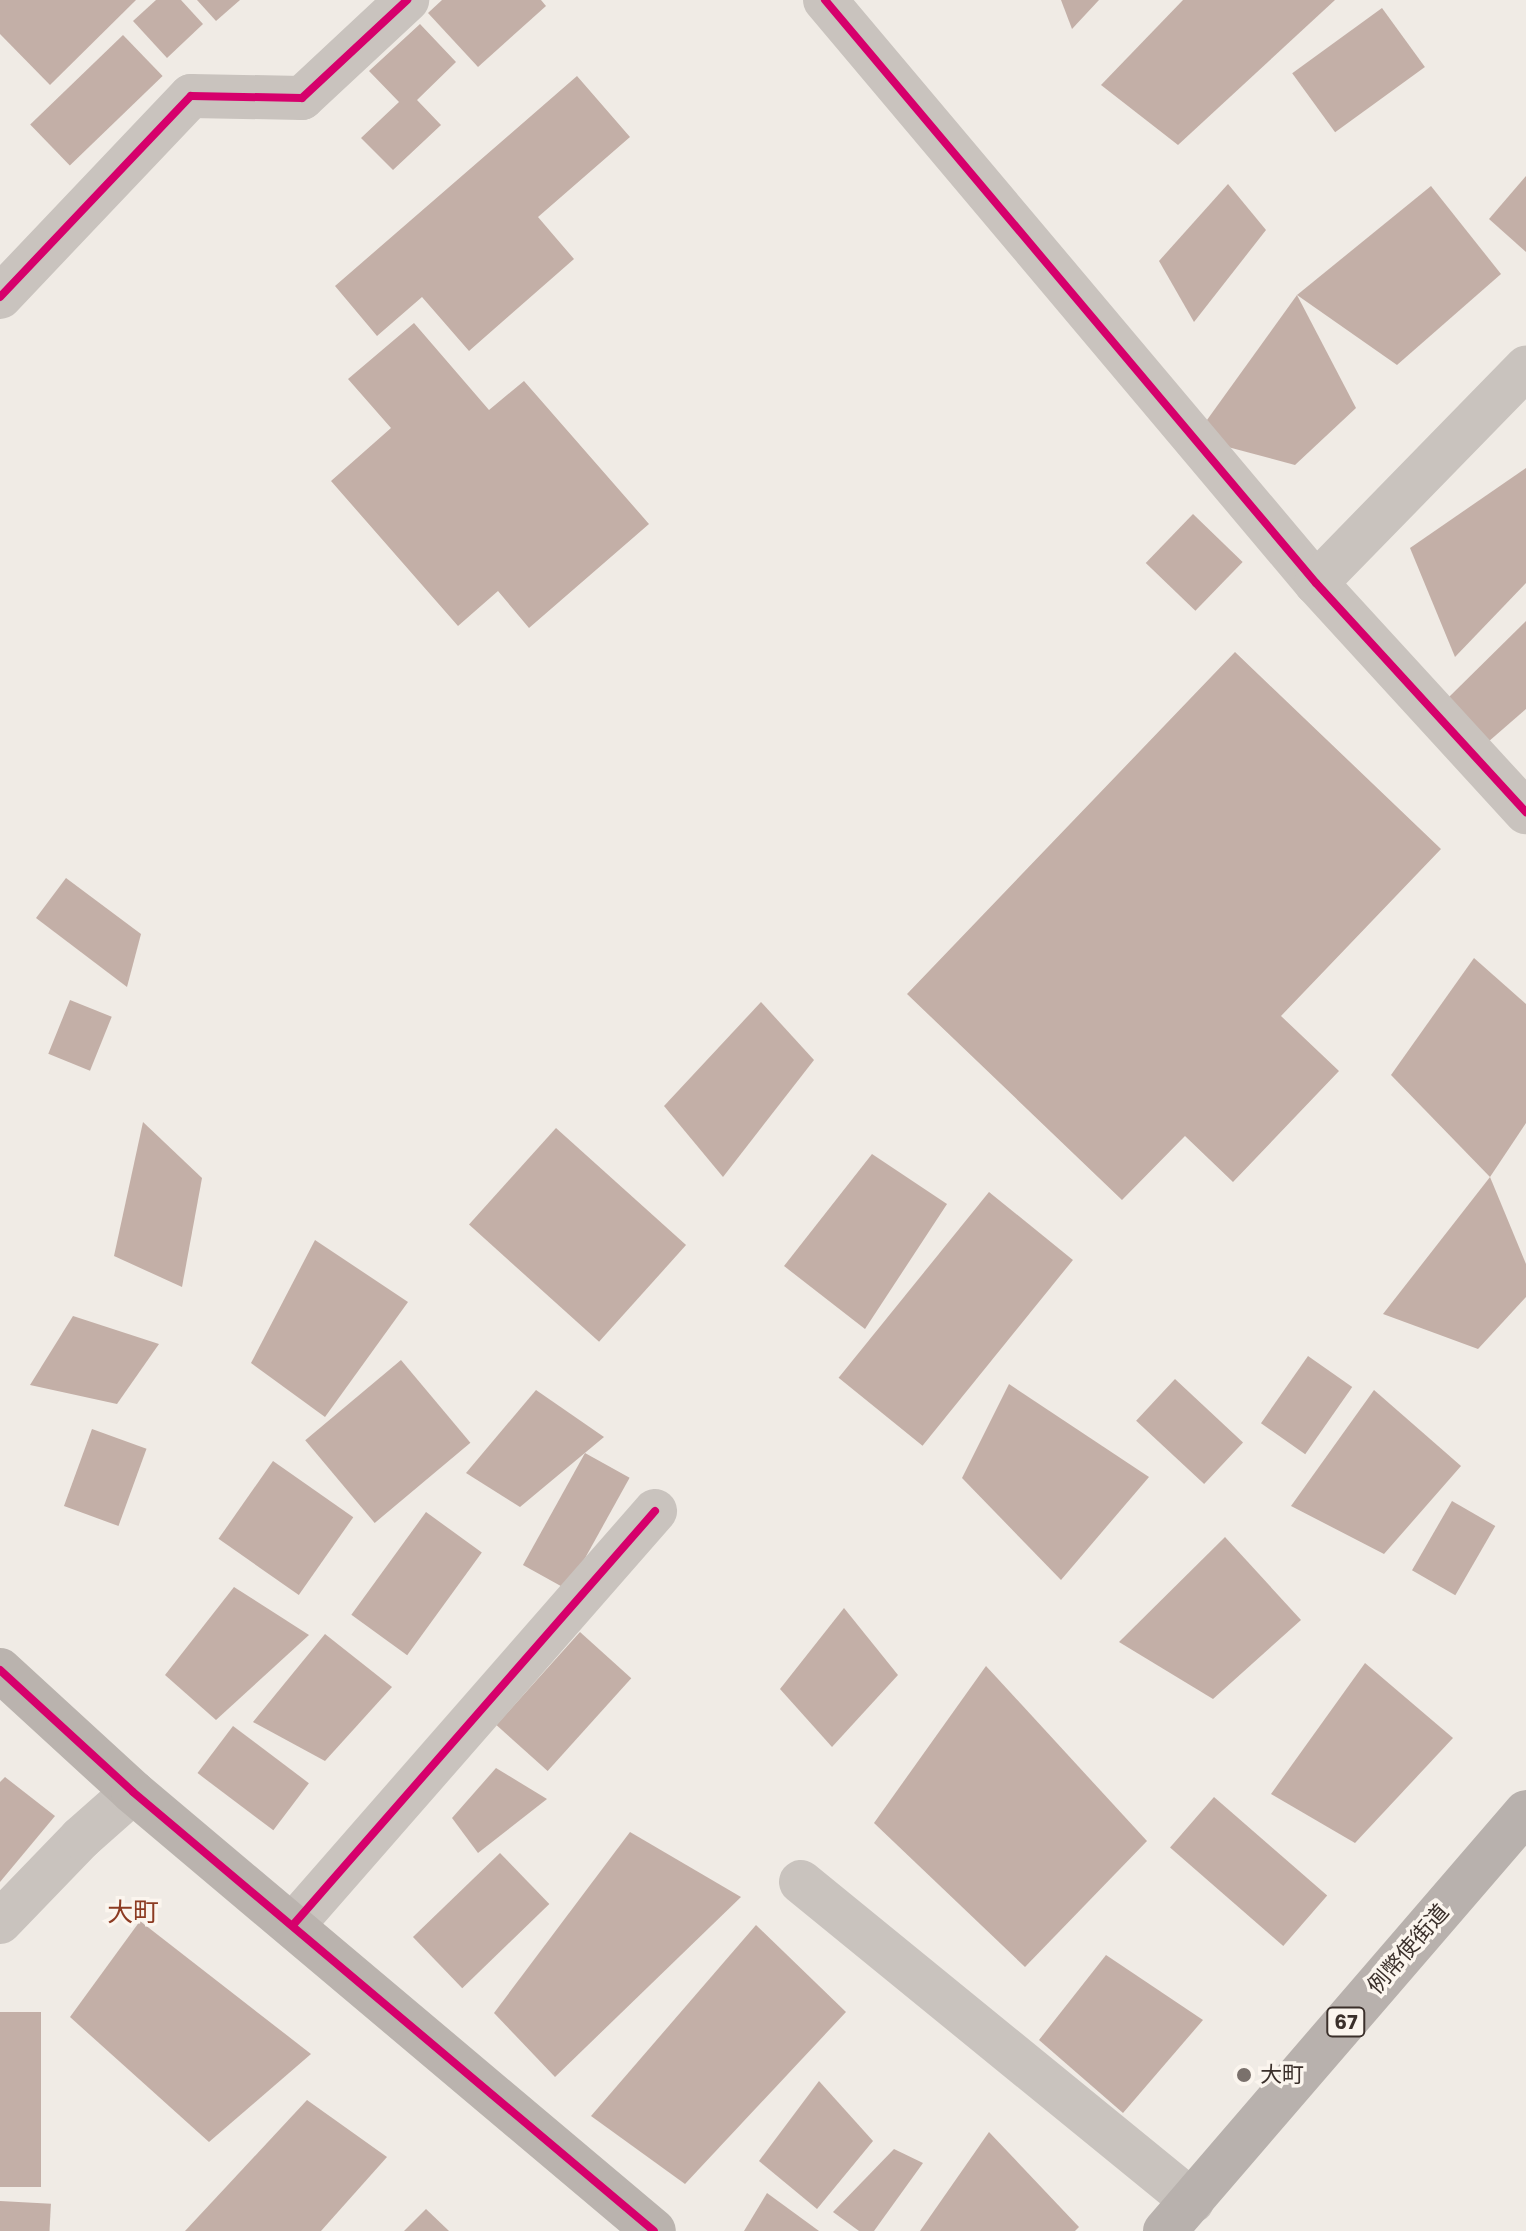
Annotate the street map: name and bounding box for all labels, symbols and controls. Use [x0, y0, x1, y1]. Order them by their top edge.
district label: 大町 [107, 1897, 159, 1929]
street label: 例幣使街道 [1362, 1899, 1454, 1999]
road number: 67 [1326, 2006, 1366, 2038]
place label: 大町 [1260, 2062, 1304, 2088]
marker: 大町 [1235, 2066, 1253, 2084]

